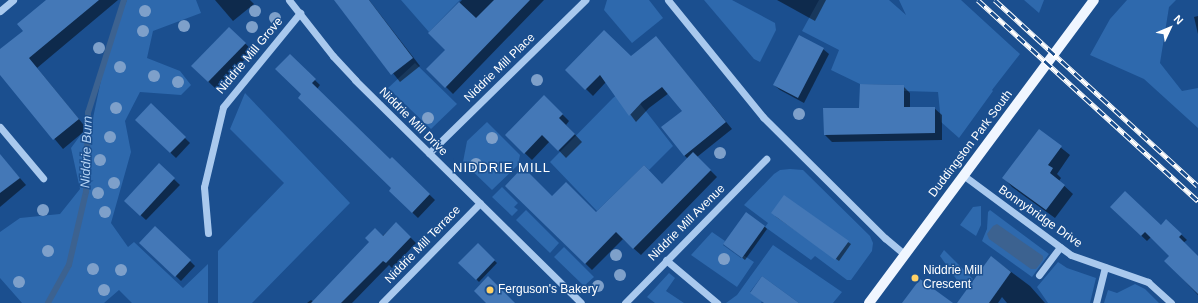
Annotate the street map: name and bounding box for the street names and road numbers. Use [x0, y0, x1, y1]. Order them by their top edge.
street label: Niddrie Mill Grove [214, 15, 286, 97]
street label: Niddrie Mill Place [462, 31, 538, 105]
street label: Niddrie Mill Drive [376, 85, 450, 159]
street label: Duddingston Park South [926, 88, 1016, 200]
street label: Niddrie Mill Avenue [645, 181, 729, 265]
street label: Bonnybridge Drive [995, 183, 1085, 251]
street label: Niddrie Mill Terrace [382, 203, 464, 287]

